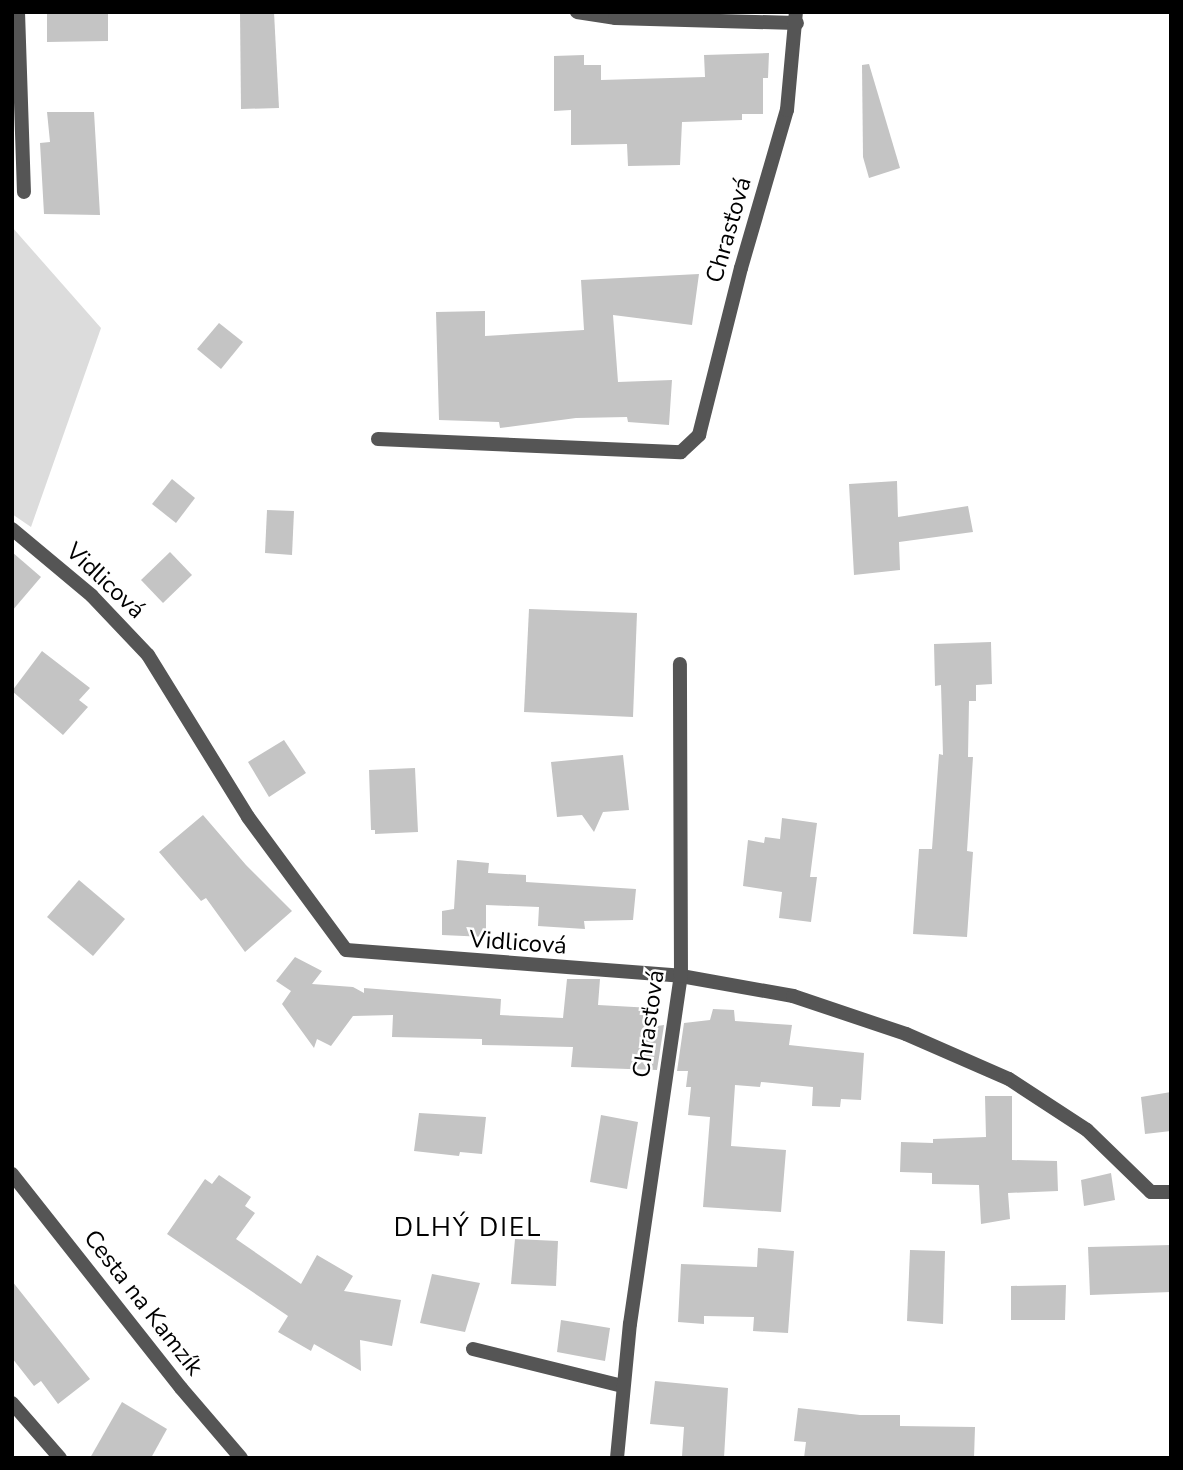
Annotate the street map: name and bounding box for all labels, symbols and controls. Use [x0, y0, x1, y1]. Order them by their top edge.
street label: Chrasťová [700, 174, 758, 286]
street label: Vidlicová [59, 537, 151, 625]
street label: Vidlicová [468, 925, 568, 961]
street label: Chrasťová [627, 968, 671, 1080]
district label: DLHÝ DIEL [395, 1212, 541, 1244]
street label: Cesta na Kamzík [77, 1225, 209, 1381]

